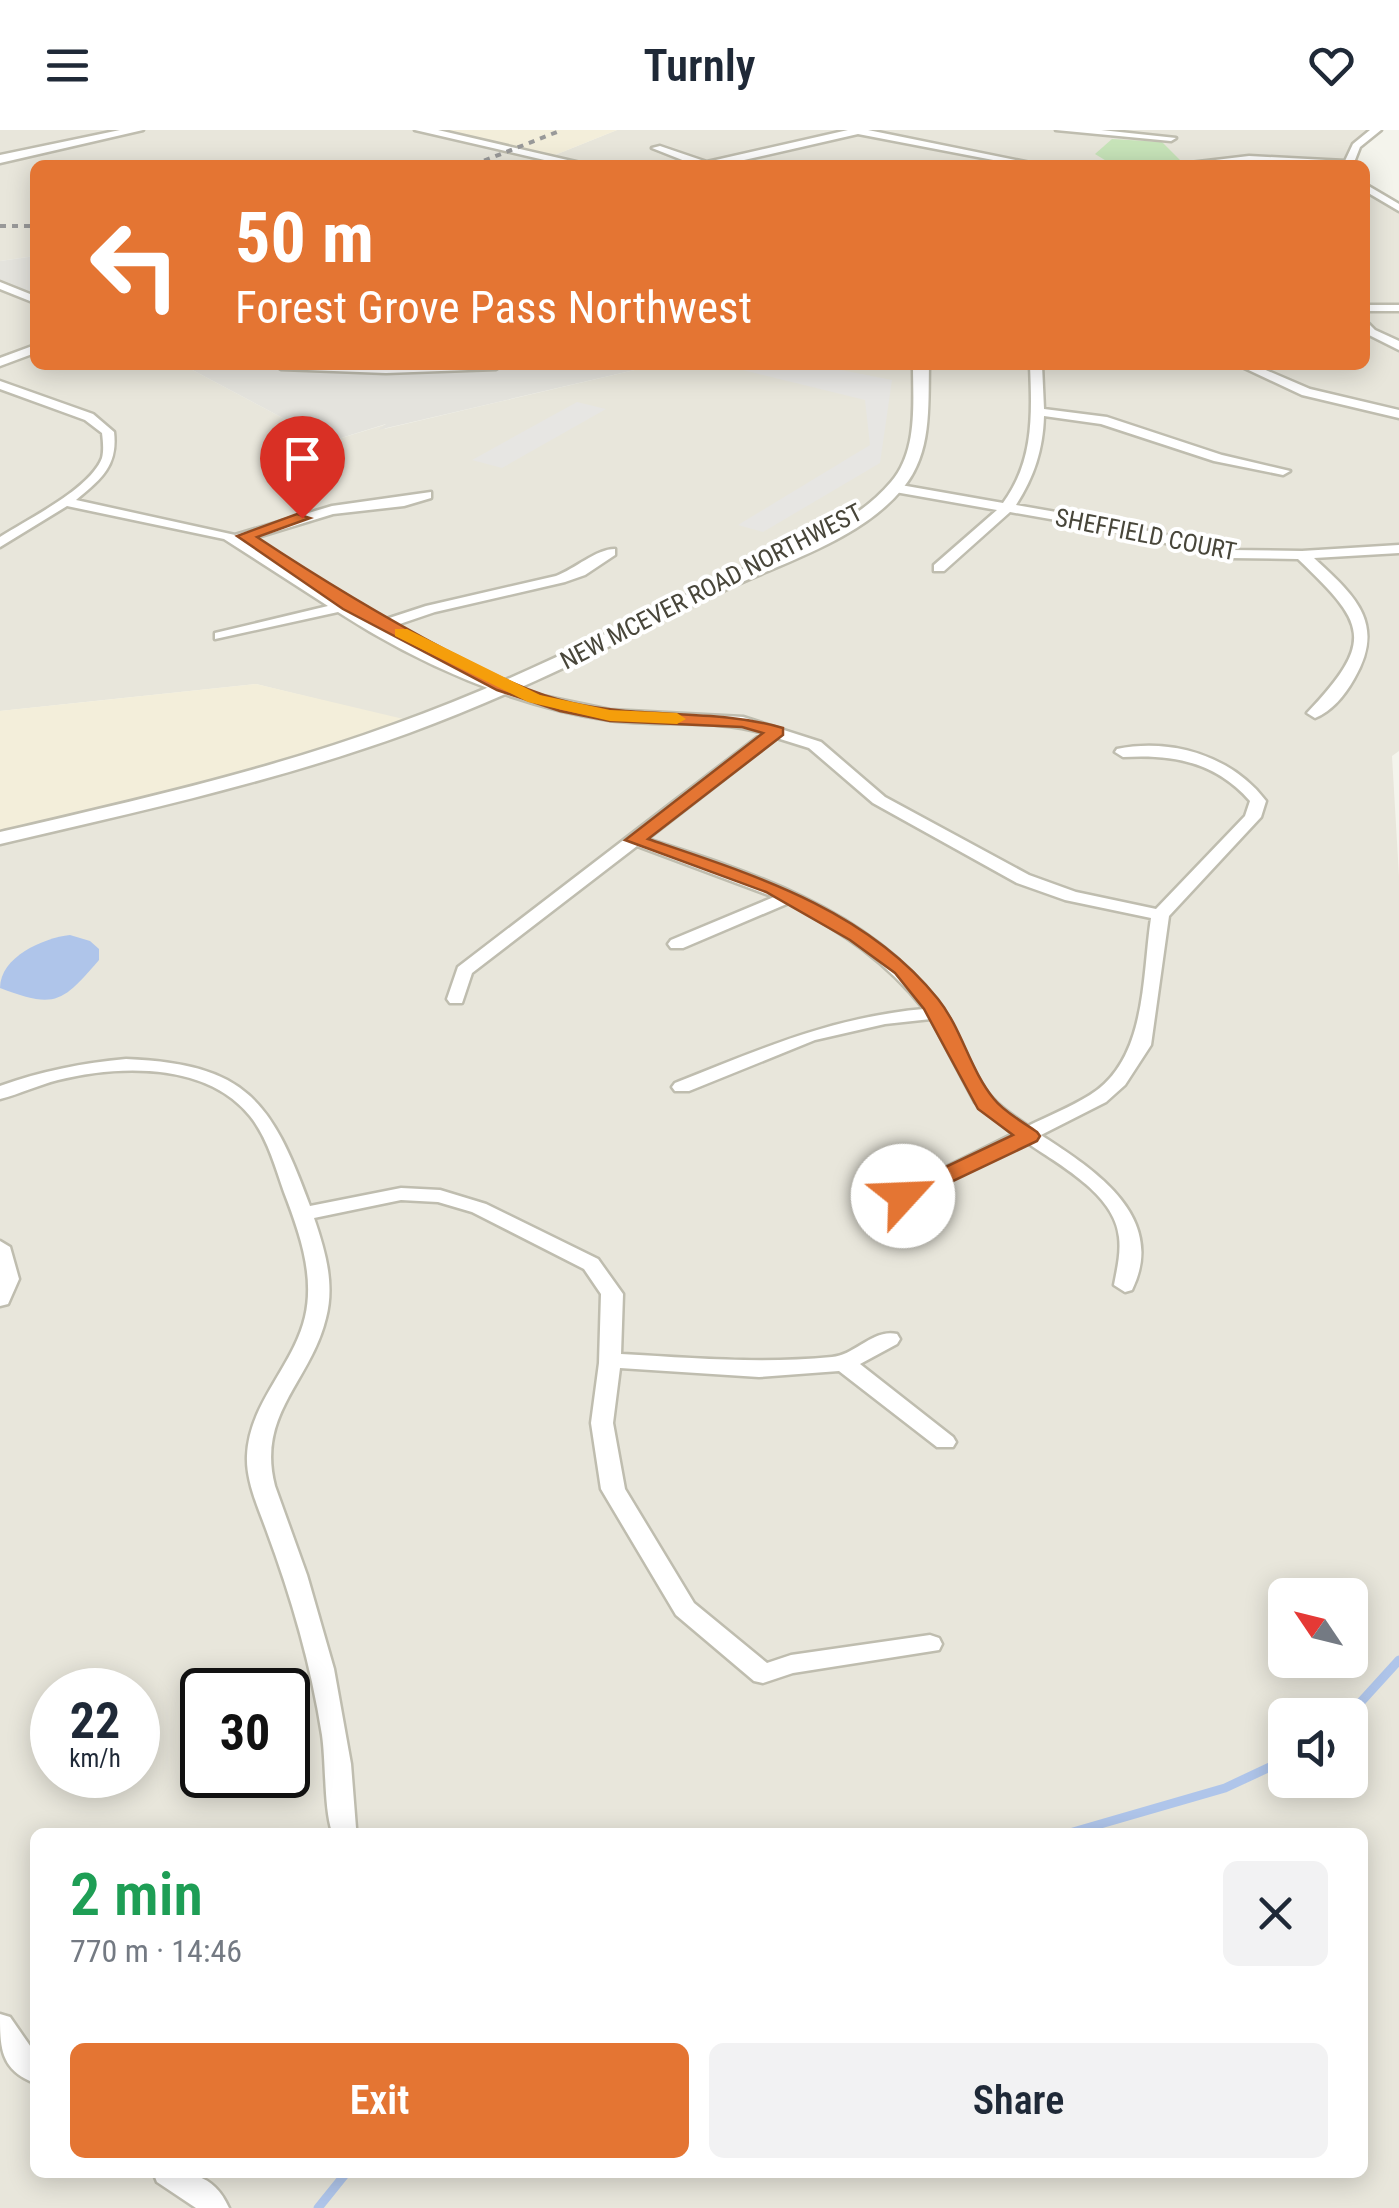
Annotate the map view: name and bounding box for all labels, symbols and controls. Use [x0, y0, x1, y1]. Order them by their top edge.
icon: menu [40, 38, 95, 93]
icon: heart [1304, 38, 1359, 93]
text: Turnly [643, 39, 756, 92]
text: 50 m [235, 197, 374, 279]
icon: left [70, 200, 200, 330]
text: Forest Grove Pass Northwest [235, 281, 752, 334]
pin [260, 416, 345, 519]
icon: arrive [275, 431, 330, 486]
street label: NEW MCEVER ROAD NORTHWEST [555, 498, 867, 675]
street label: SHEFFIELD COURT [1053, 503, 1239, 566]
position arrow [851, 1144, 955, 1248]
north arrow [1268, 1578, 1368, 1678]
map controls [1268, 1578, 1368, 1798]
speed limit sign: 30 [180, 1668, 310, 1798]
text: 22 [70, 1692, 120, 1750]
button: sound [1268, 1698, 1368, 1798]
text: km/h [69, 1744, 121, 1773]
text: 2 min [70, 1859, 203, 1930]
button: close [1223, 1861, 1328, 1966]
text: 770 m · 14:46 [70, 1932, 242, 1970]
button: Exit [70, 2043, 689, 2158]
button: Share [709, 2043, 1328, 2158]

